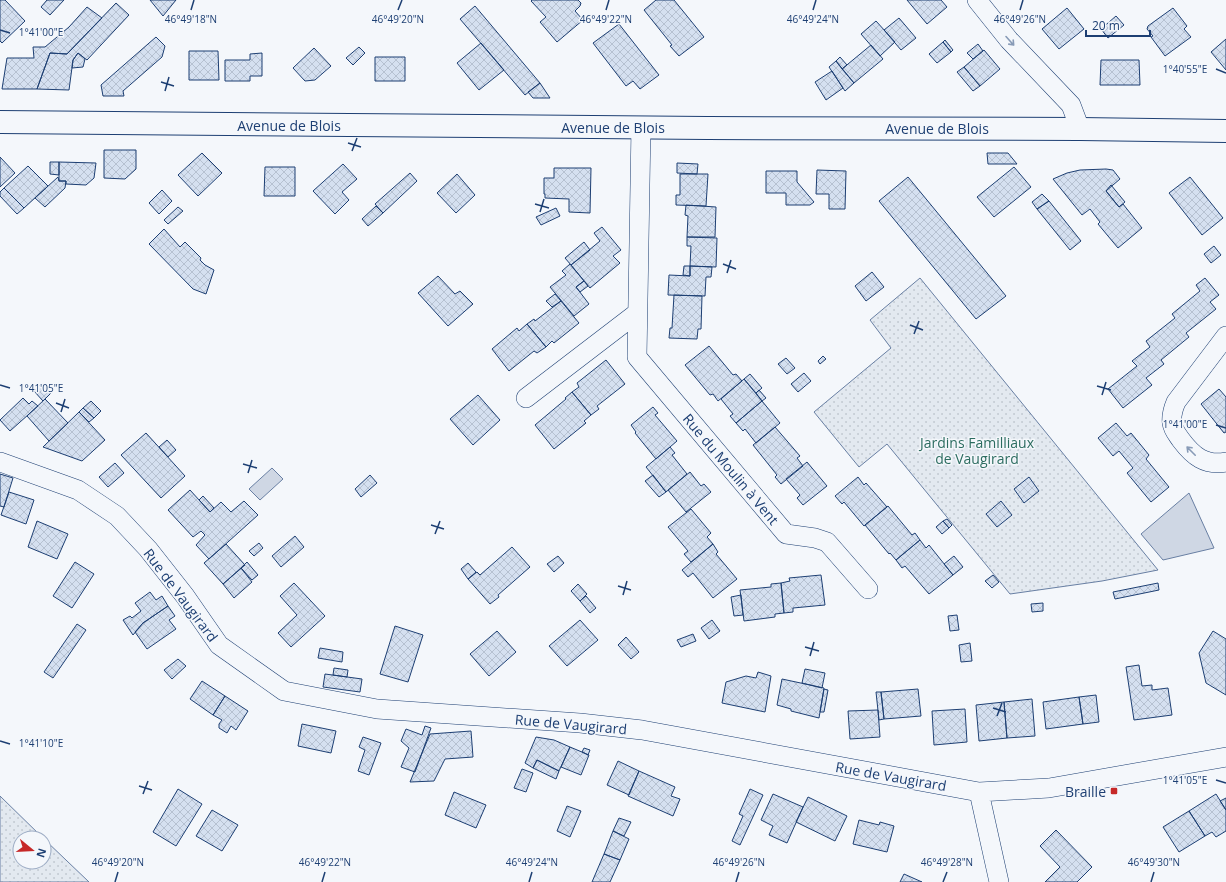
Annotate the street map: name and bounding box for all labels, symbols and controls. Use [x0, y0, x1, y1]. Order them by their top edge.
text: 46°49'18"N [165, 12, 217, 26]
text: 46°49'20"N [372, 12, 424, 26]
text: 46°49'22"N [580, 12, 632, 26]
text: 46°49'24"N [787, 12, 839, 26]
text: 46°49'26"N [994, 12, 1046, 26]
scale bar [1086, 12, 1150, 38]
text: 20 m [1092, 17, 1120, 34]
text: 1°41'00"E [19, 25, 63, 39]
one-way arrow [1006, 36, 1015, 46]
text: 1°40'55"E [1163, 62, 1207, 76]
street label: Avenue de Blois [237, 116, 341, 135]
street label: Avenue de Blois [561, 118, 665, 137]
street label: Avenue de Blois [885, 119, 989, 138]
text: 1°41'05"E [19, 381, 63, 395]
street label: Rue du Moulin à Vent [679, 409, 783, 529]
text: 1°41'00"E [1163, 417, 1207, 431]
park label: Jardins Familliaux de Vaugirard [918, 433, 1035, 468]
one-way arrow [1186, 446, 1196, 456]
street label: Rue de Vaugirard [140, 544, 222, 646]
street label: Rue de Vaugirard [514, 710, 628, 738]
text: 1°41'10"E [19, 736, 63, 750]
street label: Rue de Vaugirard [834, 757, 948, 795]
text: 1°41'05"E [1163, 773, 1207, 787]
place label: Braille [1065, 782, 1106, 801]
marker: Braille [1109, 786, 1119, 796]
north arrow [12, 830, 52, 870]
text: N [33, 847, 51, 860]
text: 46°49'20"N [92, 855, 144, 869]
text: 46°49'22"N [299, 855, 351, 869]
text: 46°49'24"N [506, 855, 558, 869]
text: 46°49'26"N [713, 855, 765, 869]
text: 46°49'28"N [921, 855, 973, 869]
text: 46°49'30"N [1128, 855, 1180, 869]

